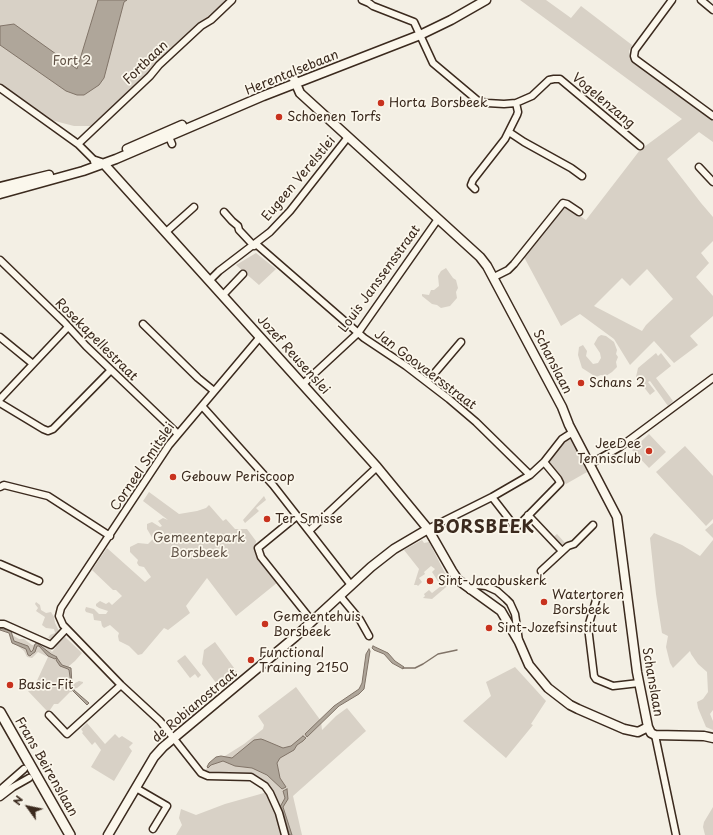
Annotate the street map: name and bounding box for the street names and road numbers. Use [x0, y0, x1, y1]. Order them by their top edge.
street label: Fortbaan [120, 38, 172, 88]
street label: Herentalsebaan [243, 47, 341, 99]
street label: Vogelenzang [568, 70, 638, 132]
street label: Eugeen Verelstlei [259, 133, 339, 225]
street label: Louis Janssensstraat [336, 222, 424, 336]
street label: Rosekapellestraat [51, 295, 141, 385]
street label: Jozef Reusenslei [253, 312, 333, 398]
street label: Jan Goovaersstraat [371, 327, 479, 413]
street label: Schanslaan [529, 327, 575, 397]
street label: Corneel Smitslei [108, 420, 178, 514]
street label: Schanslaan [638, 646, 666, 718]
street label: de Robianostraat [149, 666, 241, 746]
street label: Frans Beirenslaan [11, 715, 81, 819]

